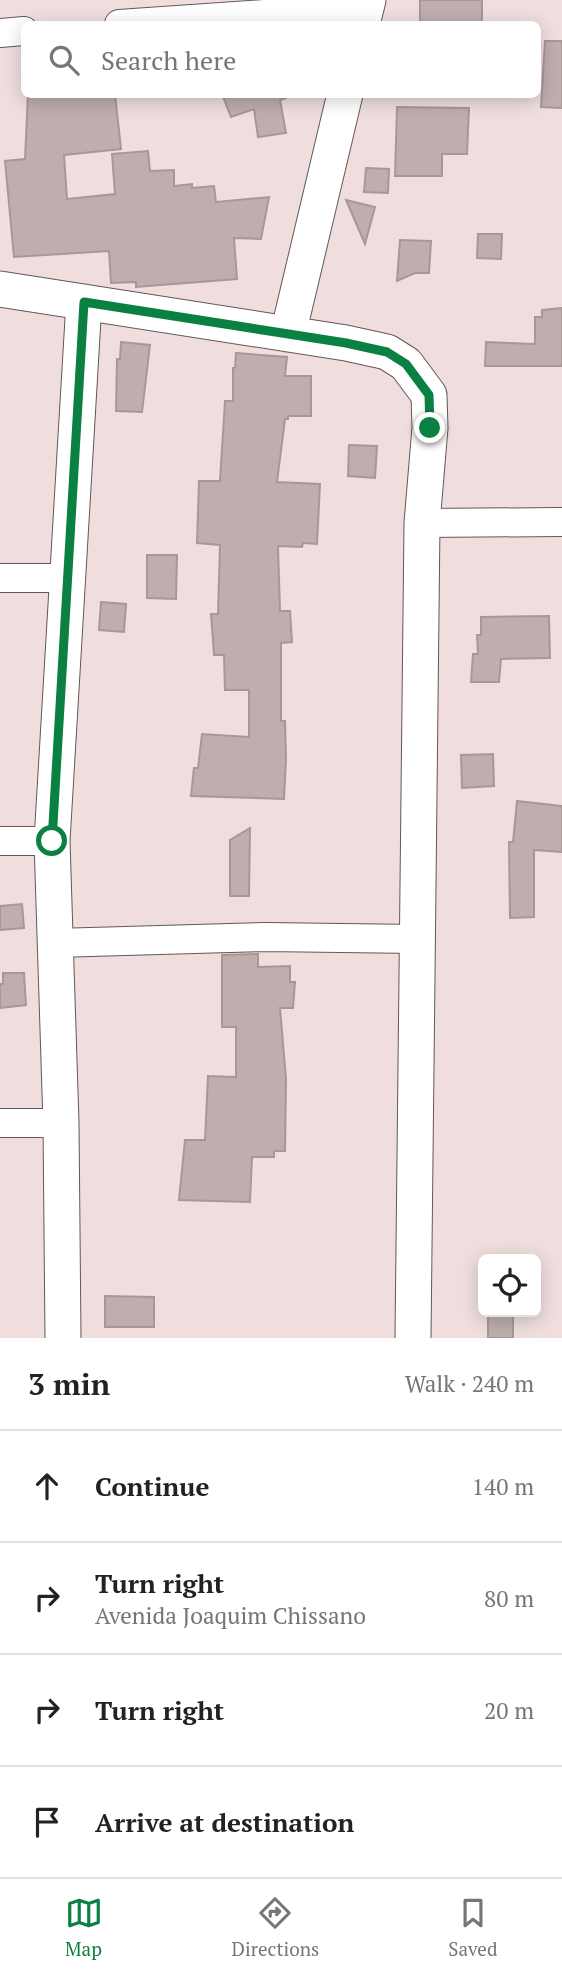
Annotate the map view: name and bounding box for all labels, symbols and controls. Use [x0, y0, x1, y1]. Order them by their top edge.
search box [21, 21, 541, 98]
icon: search [45, 41, 83, 79]
text: Search here [101, 43, 236, 77]
route end [414, 412, 445, 443]
route start [36, 825, 67, 856]
map controls [478, 1254, 541, 1317]
button: locate [478, 1254, 541, 1317]
text: 3 min [28, 1364, 110, 1404]
text: Walk · 240 m [405, 1368, 534, 1399]
icon: ahead [28, 1467, 66, 1505]
text: Continue [95, 1469, 209, 1503]
text: 140 m [472, 1471, 534, 1502]
text: Turn right [95, 1566, 224, 1600]
icon: right [28, 1579, 66, 1617]
text: 80 m [484, 1583, 534, 1614]
text: Avenida Joaquim Chissano [95, 1600, 366, 1631]
icon: right [28, 1691, 66, 1729]
text: Turn right [95, 1693, 224, 1727]
text: 20 m [484, 1695, 534, 1726]
icon: arrive [28, 1803, 66, 1841]
text: Arrive at destination [95, 1805, 354, 1839]
tab: Map [65, 1894, 103, 1961]
tab: Directions [232, 1894, 319, 1961]
tab: Saved [448, 1894, 497, 1961]

